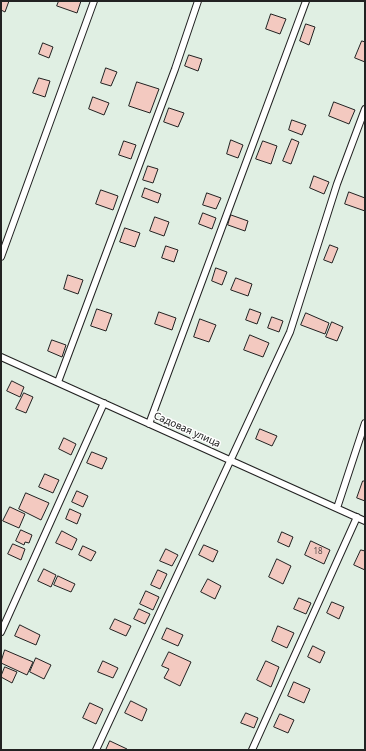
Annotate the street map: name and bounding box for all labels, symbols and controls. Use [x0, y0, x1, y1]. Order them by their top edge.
street label: Садовая улица [152, 410, 222, 450]
house number: 18 [313, 547, 323, 557]

